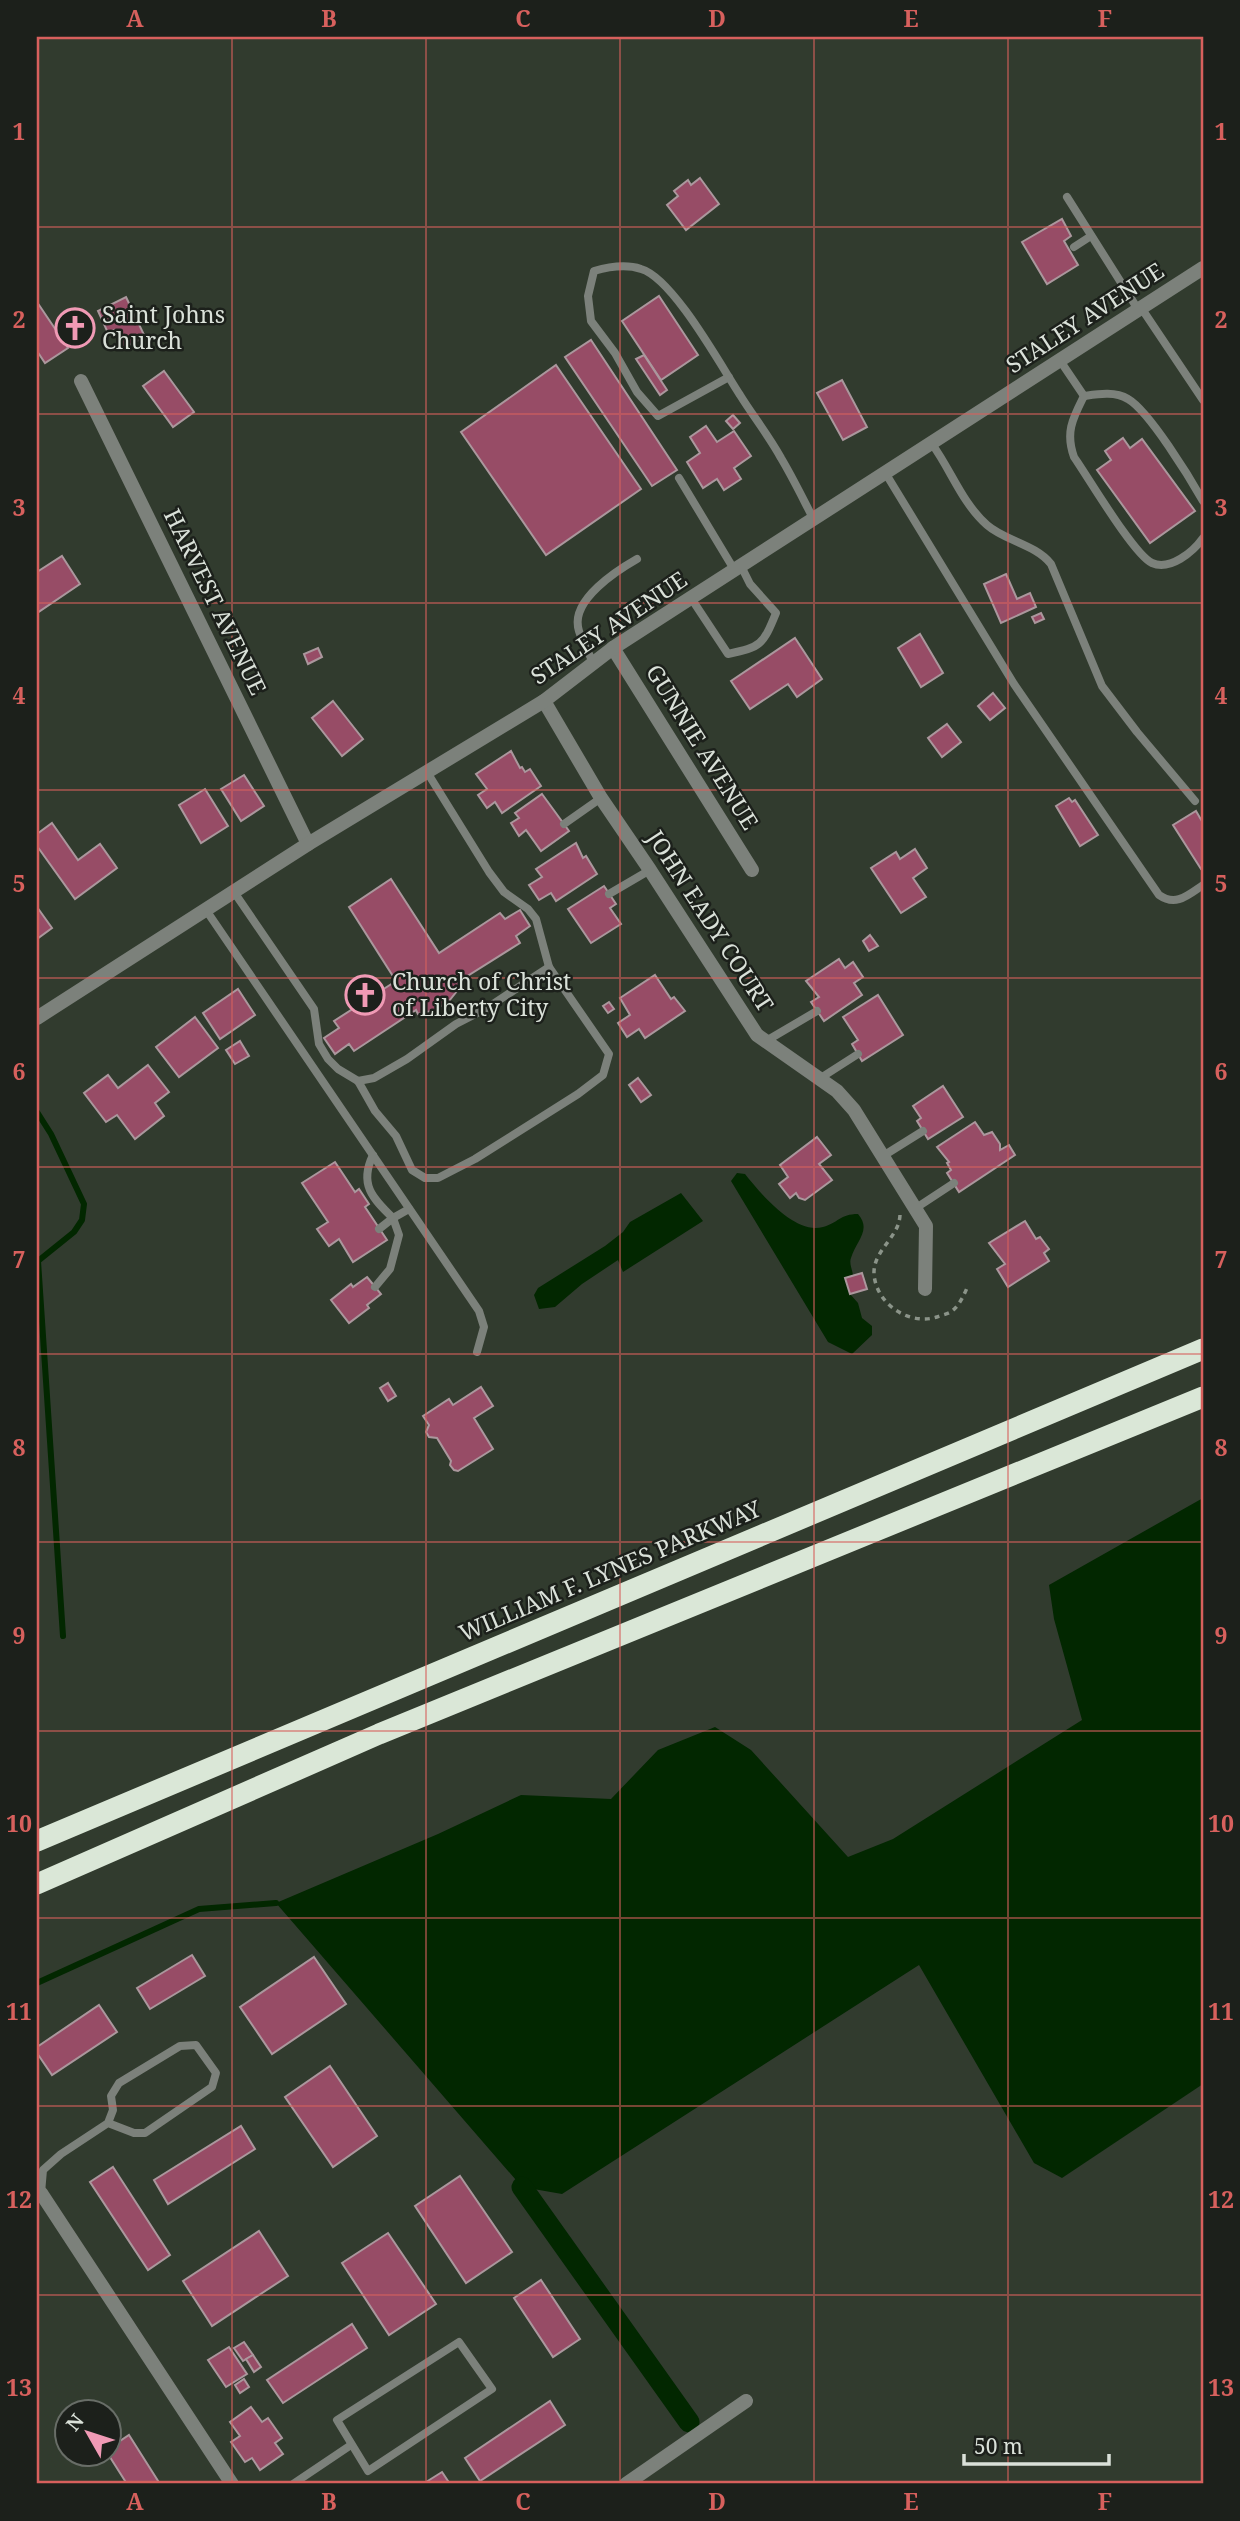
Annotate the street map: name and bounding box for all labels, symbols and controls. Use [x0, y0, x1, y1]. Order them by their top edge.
text: A [126, 2, 144, 34]
text: B [321, 2, 337, 34]
text: C [515, 2, 531, 34]
text: D [708, 2, 726, 34]
text: E [903, 2, 919, 34]
text: F [1098, 2, 1112, 34]
text: 1 [13, 115, 26, 147]
text: 1 [1215, 115, 1228, 147]
street label: STALEY AVENUE [999, 254, 1170, 380]
place label: Saint Johns Church [102, 298, 225, 356]
text: 2 [13, 303, 26, 335]
text: 2 [1215, 303, 1228, 335]
church icon: Saint Johns Church [54, 307, 96, 349]
text: 3 [13, 491, 26, 523]
text: 3 [1215, 491, 1228, 523]
street label: HARVEST AVENUE [157, 503, 275, 700]
street label: STALEY AVENUE [524, 563, 693, 691]
street label: GUNNIE AVENUE [639, 658, 767, 835]
text: 4 [13, 679, 26, 711]
text: 4 [1215, 679, 1228, 711]
street label: JOHN EADY COURT [640, 823, 782, 1017]
text: 5 [13, 867, 26, 899]
text: 5 [1215, 867, 1228, 899]
place label: Church of Christ of Liberty City [392, 965, 571, 1023]
church icon: Church of Christ of Liberty City [344, 974, 386, 1016]
text: 6 [13, 1055, 26, 1087]
text: 6 [1215, 1055, 1228, 1087]
text: 7 [13, 1243, 26, 1275]
text: 7 [1215, 1243, 1228, 1275]
text: 8 [13, 1431, 26, 1463]
text: 8 [1215, 1431, 1228, 1463]
street label: WILLIAM F. LYNES PARKWAY [454, 1492, 766, 1648]
text: 9 [13, 1619, 26, 1651]
text: 9 [1215, 1619, 1228, 1651]
text: 10 [6, 1807, 32, 1839]
text: 10 [1208, 1807, 1234, 1839]
text: 11 [6, 1995, 32, 2027]
text: 11 [1208, 1995, 1234, 2027]
text: 12 [6, 2183, 32, 2215]
text: 12 [1208, 2183, 1234, 2215]
text: 13 [6, 2371, 32, 2403]
text: 13 [1208, 2371, 1234, 2403]
north arrow [52, 2398, 122, 2468]
text: N [60, 2408, 90, 2436]
scale bar [964, 2423, 1109, 2467]
text: 50 m [974, 2432, 1023, 2460]
text: A [126, 2485, 144, 2517]
text: B [321, 2485, 337, 2517]
text: C [515, 2485, 531, 2517]
text: D [708, 2485, 726, 2517]
text: E [903, 2485, 919, 2517]
text: F [1098, 2485, 1112, 2517]

